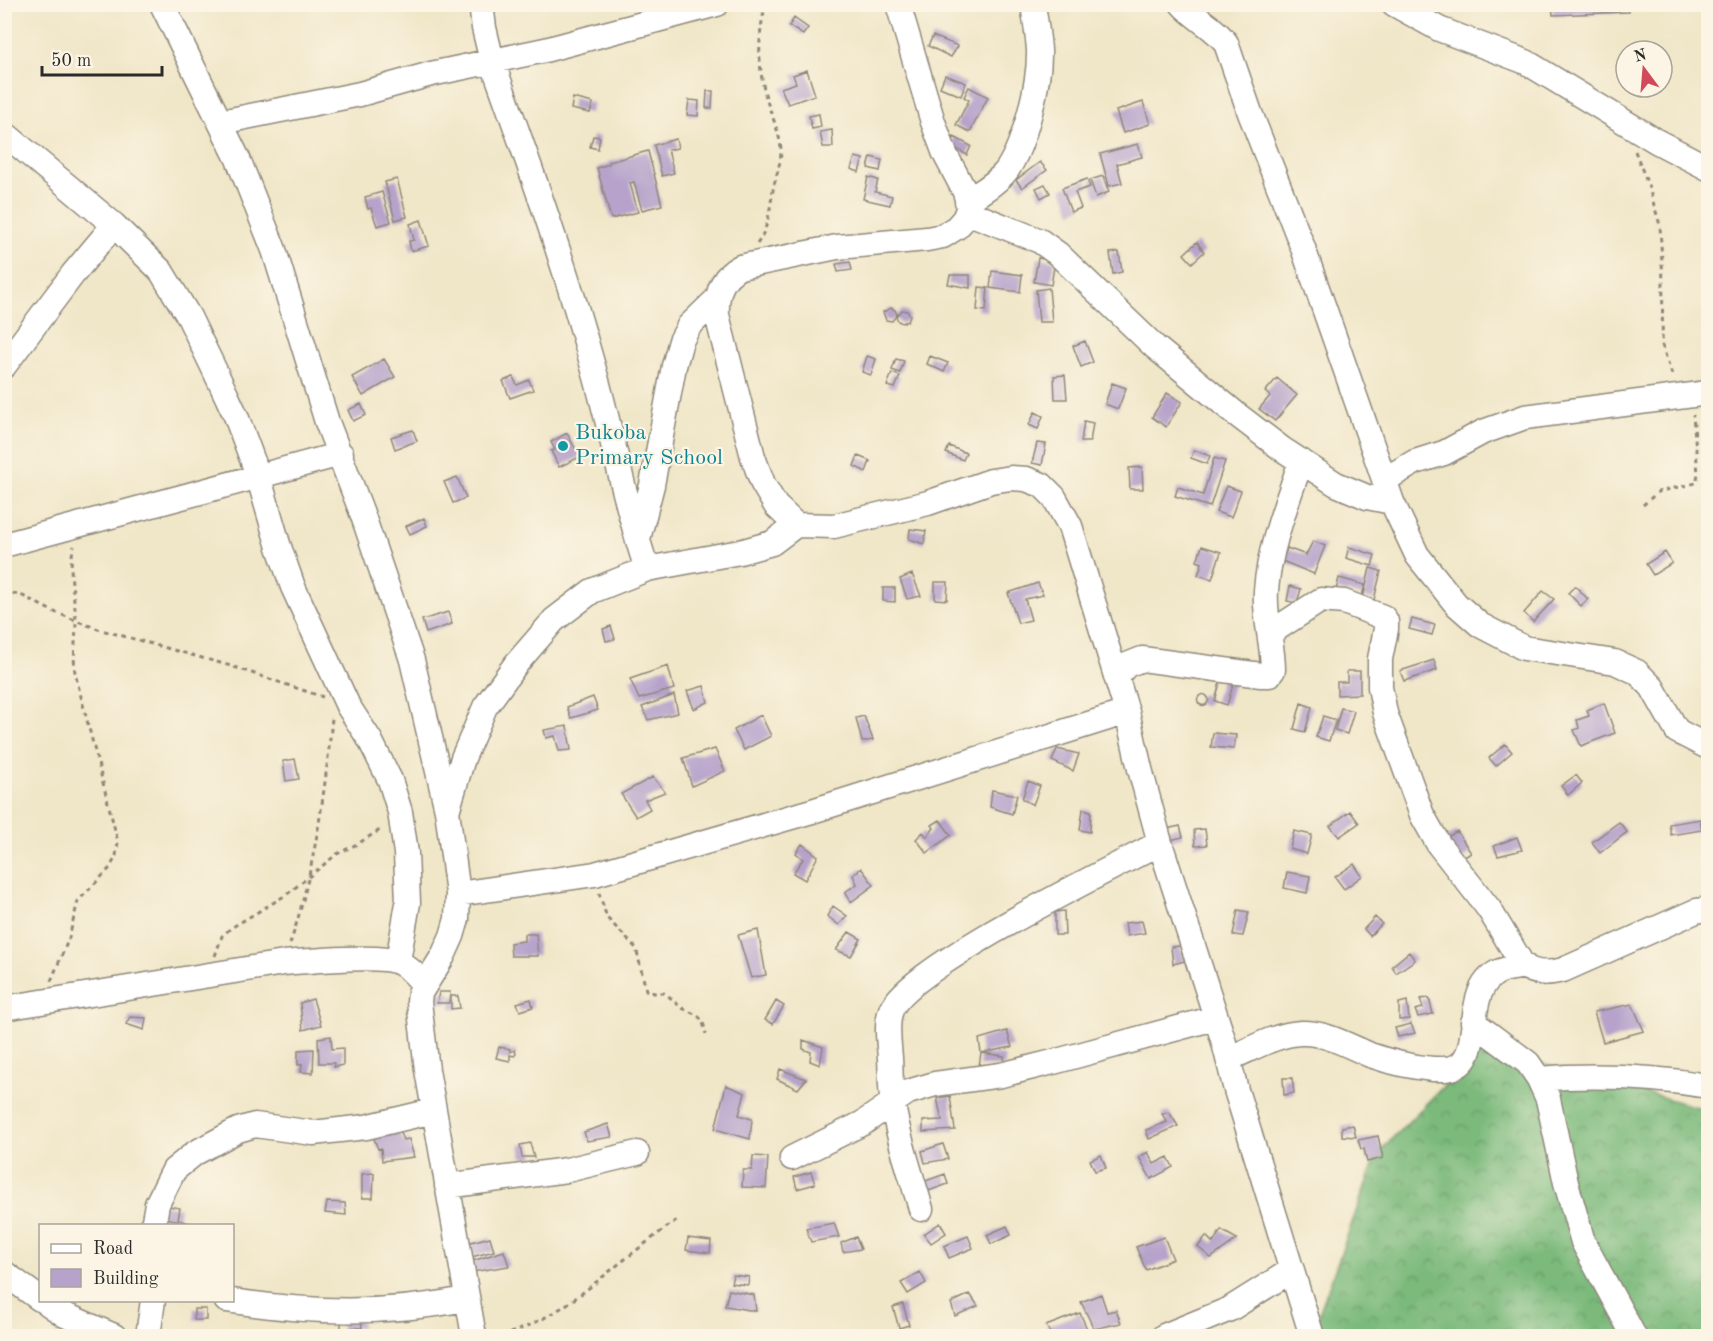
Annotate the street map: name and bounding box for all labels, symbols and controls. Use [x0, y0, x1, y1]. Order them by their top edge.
scale bar [42, 39, 162, 77]
north arrow [1614, 39, 1674, 99]
text: N [1632, 47, 1649, 66]
text: 50 m [51, 52, 91, 70]
place label: Bukoba Primary School [575, 422, 723, 469]
marker: Bukoba Primary School [556, 439, 570, 453]
legend [39, 1224, 234, 1302]
text: Road [93, 1240, 133, 1258]
text: Building [93, 1270, 159, 1288]

